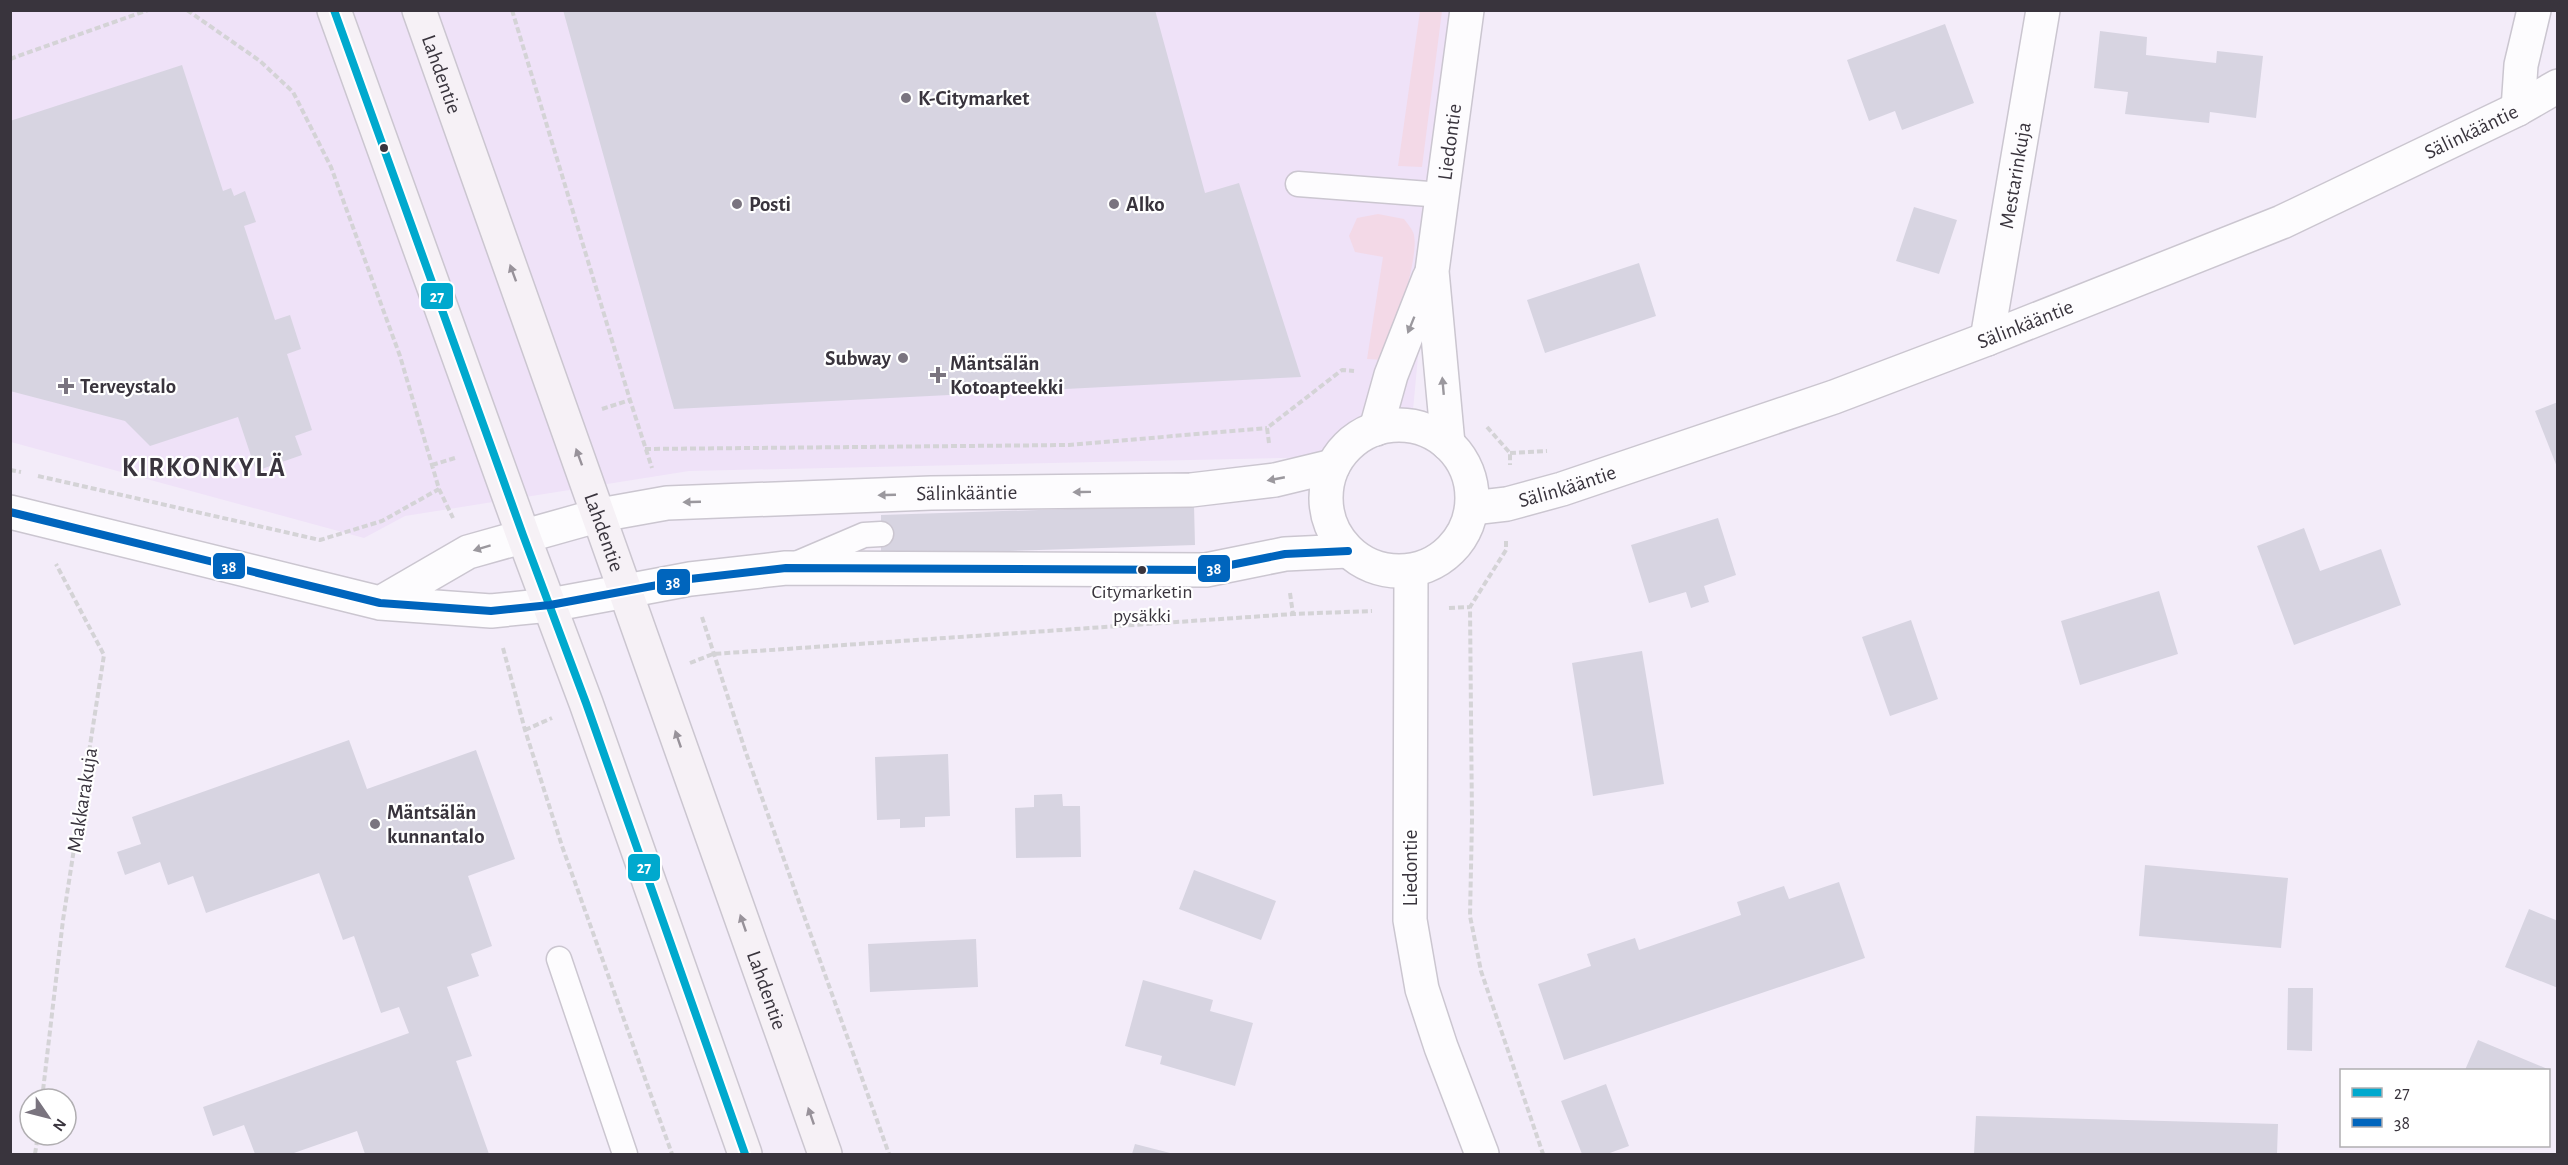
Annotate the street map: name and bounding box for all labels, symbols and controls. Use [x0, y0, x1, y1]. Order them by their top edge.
street label: Lahdentie [418, 32, 465, 117]
place label: K-Citymarket [918, 88, 1029, 109]
marker: K-Citymarket [899, 91, 913, 105]
street label: Sälinkääntie [2421, 101, 2521, 163]
street label: Liedontie [1434, 102, 1465, 181]
street label: Mestarinkuja [1996, 120, 2035, 231]
unlabelled marker [378, 142, 390, 154]
place label: Posti [749, 194, 791, 215]
place label: Alko [1126, 194, 1165, 215]
marker: Posti [730, 197, 744, 211]
marker: Alko [1107, 197, 1121, 211]
one-way arrow [507, 264, 517, 282]
line badge: 27 [420, 282, 454, 310]
text: 27 [430, 289, 444, 305]
street label: Sälinkääntie [1975, 296, 2076, 353]
one-way arrow [1406, 317, 1416, 335]
place label: Subway [825, 348, 892, 369]
marker: Subway [896, 351, 910, 365]
place label: Mäntsälän Kotoapteekki [950, 353, 1063, 398]
marker: Mäntsälän Kotoapteekki [931, 368, 945, 382]
place label: Terveystalo [80, 376, 176, 397]
one-way arrow [1438, 376, 1448, 395]
marker: Terveystalo [57, 377, 75, 395]
one-way arrow [573, 447, 583, 465]
district label: KIRKONKYLÄ [122, 452, 286, 481]
street label: Sälinkääntie [1516, 461, 1619, 511]
one-way arrow [1267, 475, 1286, 484]
street label: Sälinkääntie [916, 482, 1017, 505]
one-way arrow [1073, 487, 1092, 496]
street label: Lahdentie [580, 490, 627, 575]
one-way arrow [878, 490, 897, 500]
one-way arrow [683, 497, 702, 507]
one-way arrow [473, 544, 491, 553]
line badge: 38 [212, 552, 246, 580]
line badge: 38 [1197, 554, 1231, 583]
text: 38 [222, 559, 236, 575]
text: 38 [1207, 561, 1221, 577]
marker: Citymarketin pysäkki [1136, 564, 1148, 576]
line badge: 38 [656, 568, 691, 596]
text: 38 [666, 575, 680, 591]
place label: Citymarketin pysäkki [1091, 582, 1193, 626]
one-way arrow [673, 730, 683, 748]
street label: Makkarakuja [64, 746, 101, 854]
place label: Mäntsälän kunnantalo [387, 802, 485, 847]
marker: Mäntsälän kunnantalo [368, 817, 382, 831]
street label: Liedontie [1400, 830, 1421, 906]
line badge: 27 [627, 853, 661, 882]
text: 27 [637, 860, 651, 876]
one-way arrow [738, 914, 748, 932]
street label: Lahdentie [743, 948, 790, 1033]
legend [2340, 1069, 2550, 1147]
text: 27 [2394, 1085, 2410, 1103]
north arrow [18, 1087, 78, 1147]
one-way arrow [805, 1107, 815, 1125]
text: 38 [2394, 1115, 2410, 1133]
text: N [50, 1116, 69, 1134]

